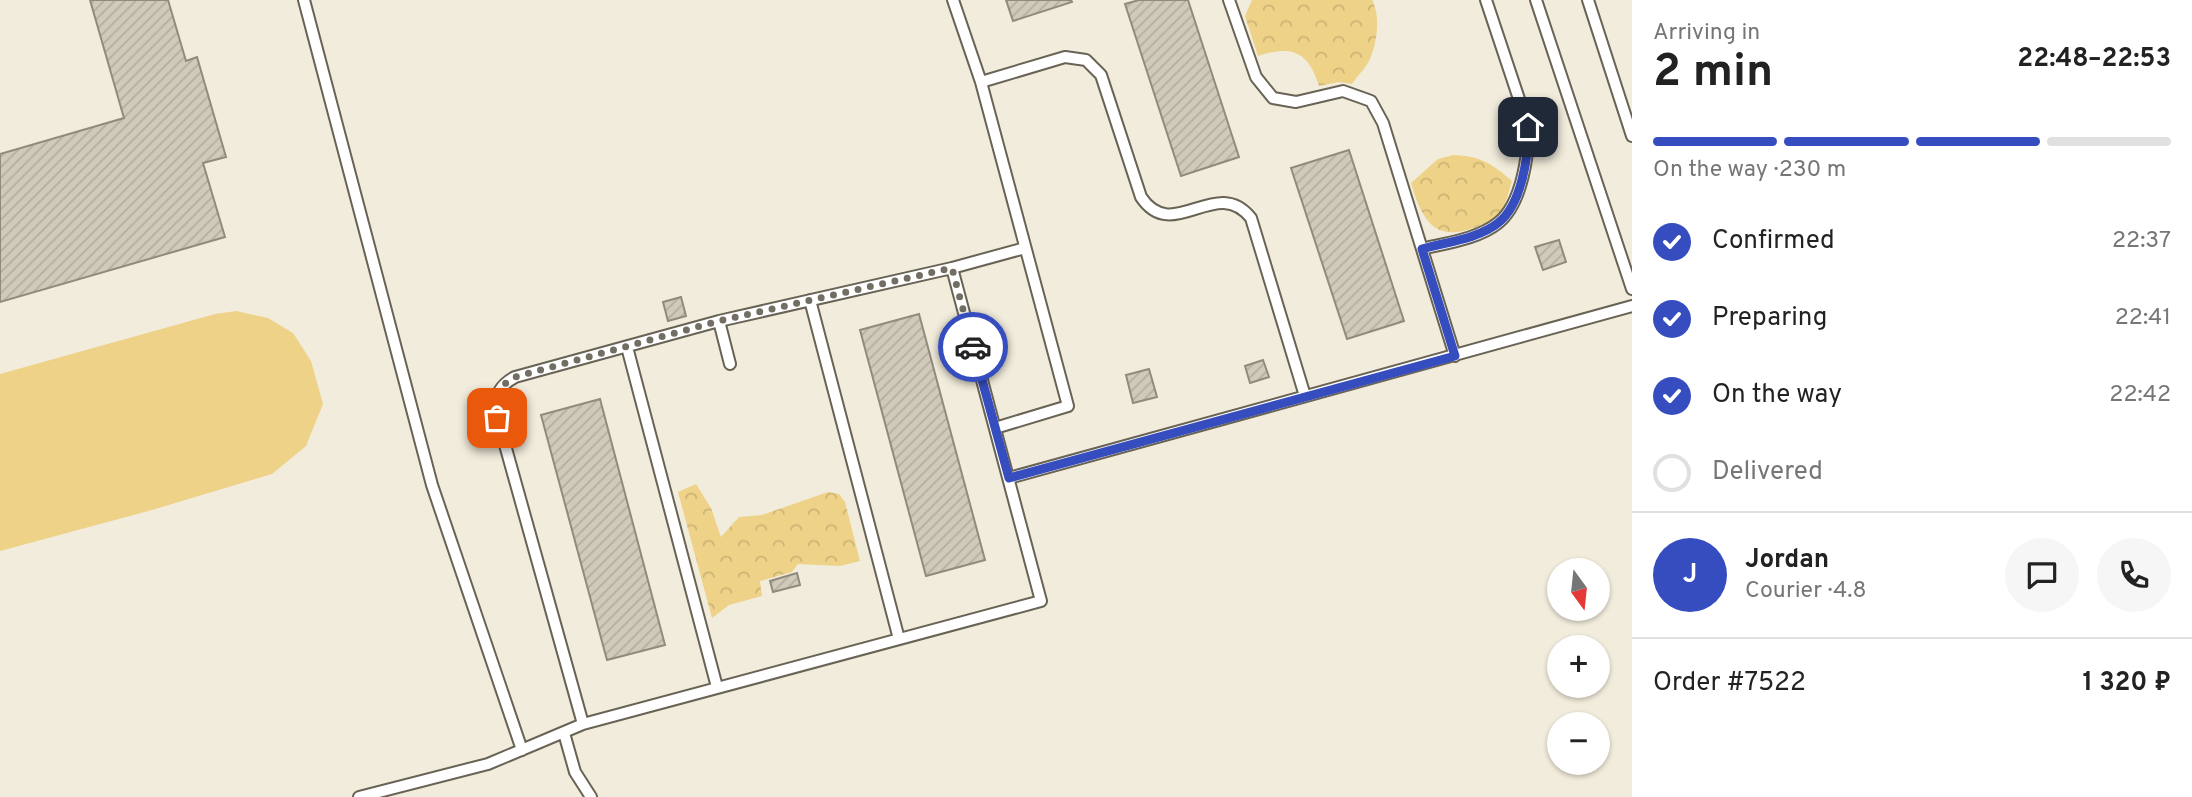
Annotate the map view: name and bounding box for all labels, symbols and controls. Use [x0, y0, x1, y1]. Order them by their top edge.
text: Arriving in [1653, 19, 1760, 48]
text: 22:48–22:53 [2017, 43, 2171, 76]
text: 2 min [1653, 44, 1773, 103]
pin [1498, 97, 1558, 157]
icon: home [1509, 108, 1547, 146]
text: On the way · 230 m [1653, 156, 1846, 185]
icon: check [1653, 223, 1691, 261]
text: Confirmed [1712, 225, 1835, 258]
text: 22:37 [2112, 227, 2171, 256]
icon: check [1653, 300, 1691, 338]
text: Preparing [1712, 302, 1827, 335]
text: 22:41 [2115, 304, 2171, 333]
courier [938, 312, 1008, 382]
icon: car [954, 328, 992, 366]
icon: check [1653, 377, 1691, 415]
text: On the way [1712, 379, 1842, 412]
text: 22:42 [2109, 381, 2171, 410]
pin [467, 388, 527, 448]
icon: bag [478, 399, 516, 437]
text: Delivered [1712, 456, 1823, 489]
button: chat [2005, 538, 2079, 612]
button: phone [2097, 538, 2171, 612]
text: Jordan [1745, 544, 1829, 577]
north arrow [1547, 558, 1610, 621]
map controls [1547, 558, 1610, 775]
text: J [1683, 559, 1697, 592]
text: Courier · 4.8 [1745, 577, 1866, 606]
button: + [1547, 635, 1610, 698]
text: Order #7522 [1653, 667, 1806, 700]
text: 1 320 ₽ [2082, 667, 2171, 700]
button: − [1547, 712, 1610, 775]

